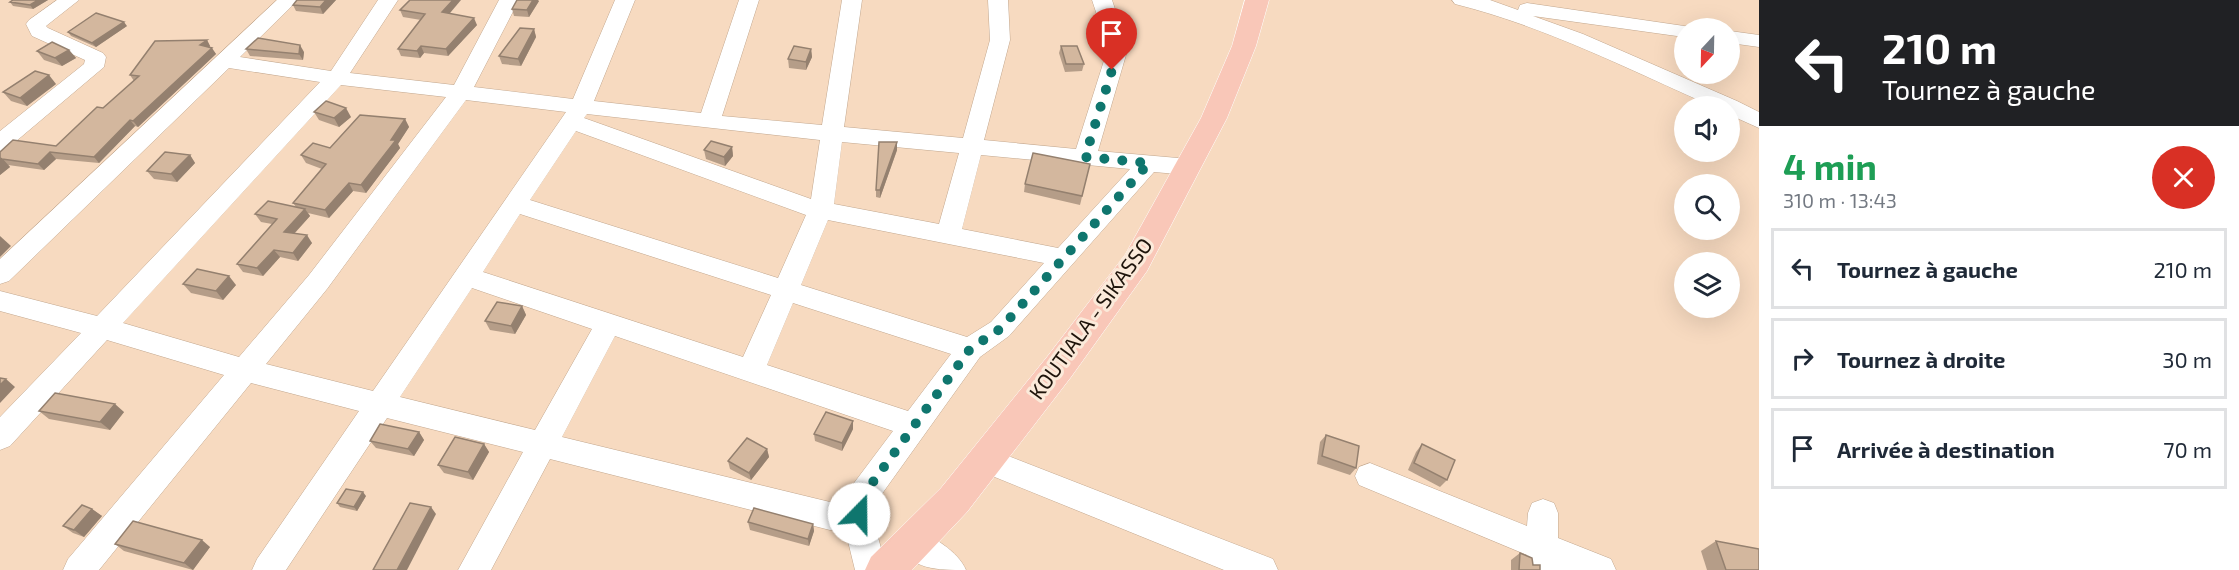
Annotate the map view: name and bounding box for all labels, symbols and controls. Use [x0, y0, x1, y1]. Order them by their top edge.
pin [1086, 8, 1137, 70]
icon: arrive [1095, 17, 1128, 50]
north arrow [1674, 18, 1740, 84]
map controls [1674, 18, 1740, 318]
text: 210 m [1882, 22, 1997, 72]
icon: left [1783, 24, 1861, 102]
text: Tournez à gauche [1882, 73, 2096, 105]
button: sound [1674, 96, 1740, 162]
text: 4 min [1783, 144, 1877, 187]
button: close [2152, 146, 2215, 209]
button: search [1674, 174, 1740, 240]
text: 310 m · 13:43 [1783, 188, 1897, 212]
street label: KOUTIALA - SIKASSO [1023, 233, 1157, 404]
button: layers [1674, 252, 1740, 318]
icon: left [1786, 252, 1819, 285]
text: Tournez à gauche [1837, 256, 2018, 282]
text: 210 m [2153, 256, 2212, 282]
icon: right [1786, 342, 1819, 375]
text: Tournez à droite [1837, 346, 2006, 372]
text: 30 m [2162, 346, 2212, 372]
icon: arrive [1786, 432, 1819, 465]
text: Arrivée à destination [1837, 436, 2055, 462]
text: 70 m [2163, 436, 2212, 462]
position arrow [827, 482, 891, 546]

